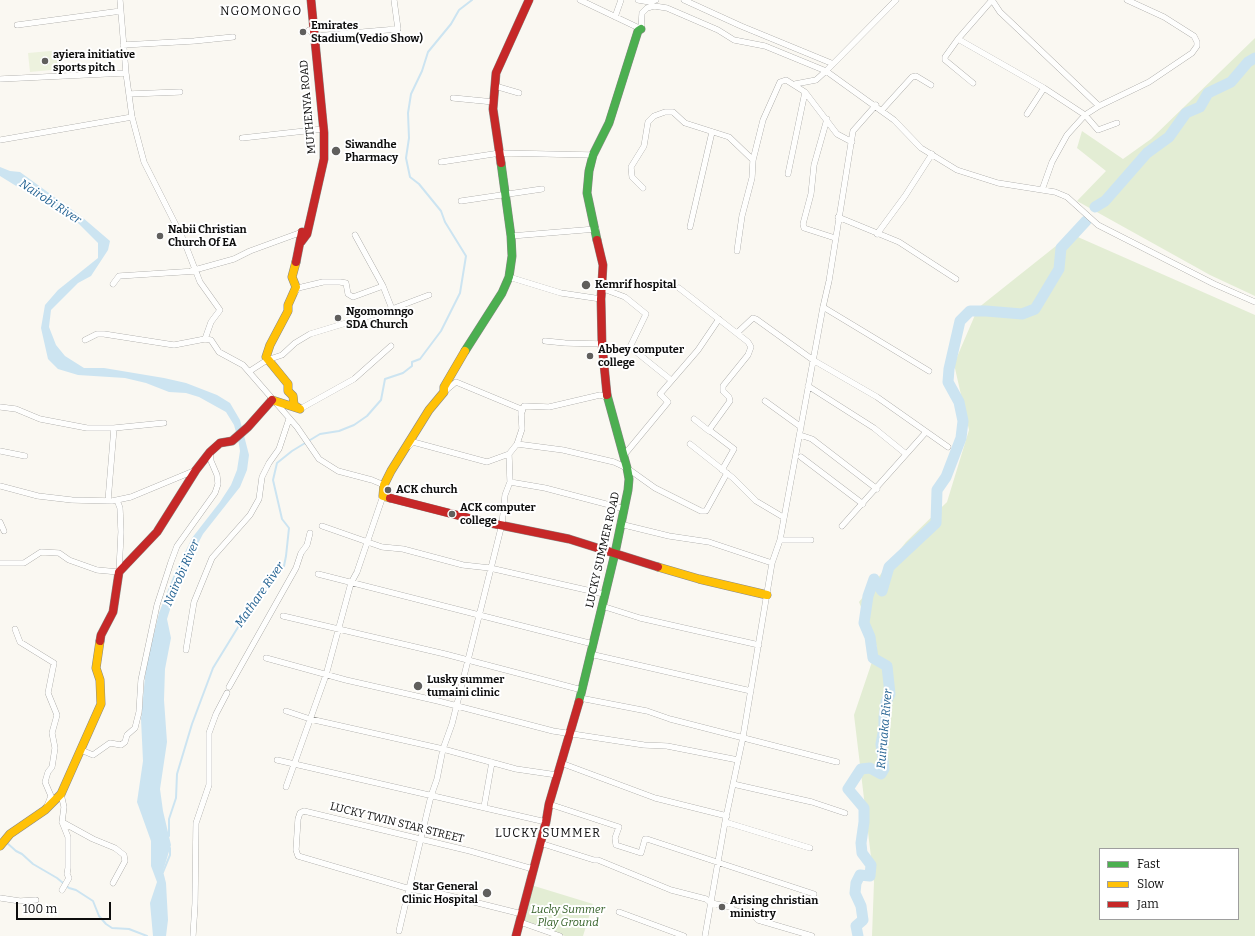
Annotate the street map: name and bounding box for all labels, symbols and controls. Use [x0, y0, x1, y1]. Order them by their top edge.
district label: NGOMONGO [220, 5, 302, 19]
place label: Emirates Stadium(Vedio Show) [311, 19, 423, 45]
marker: Emirates Stadium(Vedio Show) [298, 27, 308, 37]
place label: ayiera initiative sports pitch [53, 48, 135, 74]
marker: ayiera initiative sports pitch [40, 56, 50, 66]
street label: MUTHENYA ROAD [297, 59, 319, 155]
place label: Siwandhe Pharmacy [345, 138, 398, 164]
marker: Siwandhe Pharmacy [330, 145, 342, 157]
water label: Nairobi River [16, 177, 84, 227]
place label: Nabii Christian Church Of EA [168, 223, 247, 249]
marker: Nabii Christian Church Of EA [155, 231, 165, 241]
place label: Kemrif hospital [595, 278, 677, 292]
marker: Kemrif hospital [580, 279, 592, 291]
place label: Ngomomngo SDA Church [346, 305, 414, 331]
marker: Ngomomngo SDA Church [333, 313, 343, 323]
place label: Abbey computer college [598, 343, 684, 369]
marker: Abbey computer college [585, 351, 595, 361]
place label: ACK church [396, 483, 457, 497]
marker: ACK church [383, 485, 393, 495]
street label: LUCKY SUMMER ROAD [583, 491, 623, 609]
place label: ACK computer college [460, 501, 536, 527]
marker: ACK computer college [447, 509, 457, 519]
water label: Nairobi River [161, 538, 203, 608]
water label: Mathare River [232, 560, 288, 630]
place label: Lusky summer tumaini clinic [427, 673, 505, 699]
marker: Lusky summer tumaini clinic [412, 680, 424, 692]
water label: Ruiruaka River [874, 688, 896, 770]
street label: LUCKY TWIN STAR STREET [329, 800, 465, 846]
district label: LUCKY SUMMER [495, 827, 601, 841]
legend [1099, 848, 1239, 920]
text: Fast [1137, 857, 1160, 871]
text: Slow [1137, 877, 1164, 891]
place label: Star General Clinic Hospital [402, 880, 478, 906]
marker: Star General Clinic Hospital [481, 887, 493, 899]
scale bar [18, 894, 113, 920]
place label: Arising christian ministry [730, 894, 818, 920]
text: Jam [1137, 897, 1159, 911]
text: 100 m [23, 902, 57, 916]
marker: Arising christian ministry [717, 902, 727, 912]
park label: Lucky Summer Play Ground [531, 903, 605, 929]

